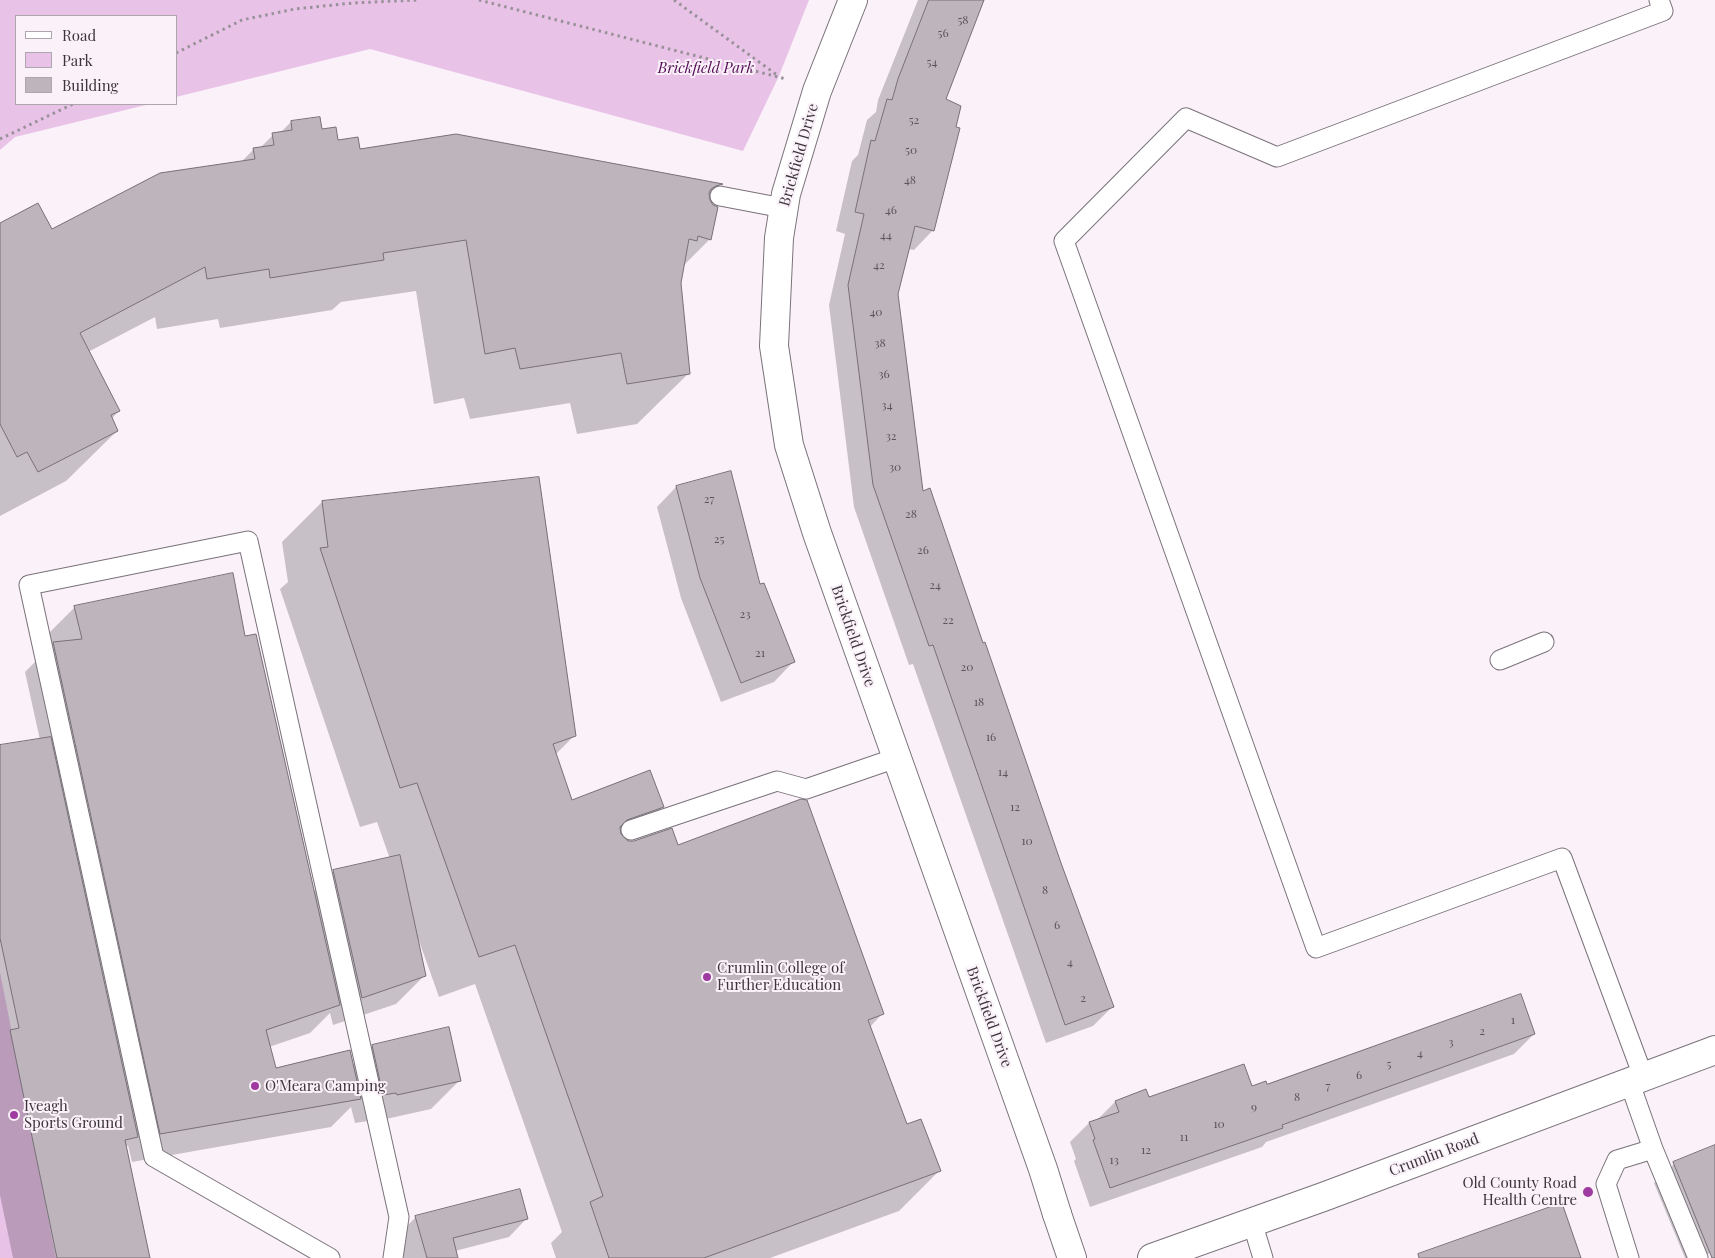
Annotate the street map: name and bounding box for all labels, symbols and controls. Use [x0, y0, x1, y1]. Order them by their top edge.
house number: 58 [957, 13, 969, 27]
legend [15, 15, 178, 105]
text: Road [62, 25, 96, 45]
house number: 56 [937, 26, 949, 40]
text: Park [62, 50, 93, 70]
house number: 54 [927, 55, 937, 69]
park label: Brickfield Park [658, 59, 754, 77]
text: Building [62, 75, 118, 95]
street label: Brickfield Drive [776, 102, 822, 208]
house number: 52 [909, 113, 919, 127]
house number: 50 [905, 143, 917, 157]
house number: 48 [904, 173, 916, 187]
house number: 46 [885, 203, 897, 217]
house number: 44 [880, 228, 892, 242]
house number: 42 [873, 258, 885, 272]
house number: 40 [869, 305, 883, 319]
house number: 38 [874, 336, 886, 350]
house number: 36 [878, 367, 890, 381]
house number: 34 [881, 398, 893, 412]
house number: 32 [885, 429, 897, 443]
house number: 30 [889, 460, 901, 474]
house number: 27 [704, 492, 714, 506]
house number: 28 [905, 507, 917, 521]
house number: 25 [714, 532, 724, 546]
house number: 26 [917, 543, 929, 557]
house number: 24 [929, 578, 941, 592]
street label: Brickfield Drive [827, 583, 879, 689]
house number: 23 [739, 607, 751, 621]
house number: 22 [942, 613, 954, 627]
house number: 21 [755, 646, 765, 660]
house number: 20 [961, 660, 973, 674]
house number: 18 [974, 695, 984, 709]
house number: 16 [986, 730, 996, 744]
house number: 14 [998, 765, 1008, 779]
house number: 12 [1010, 800, 1020, 814]
house number: 10 [1021, 834, 1033, 848]
house number: 8 [1042, 883, 1048, 897]
house number: 6 [1054, 918, 1060, 932]
house number: 4 [1067, 955, 1073, 969]
place label: Crumlin College of Further Education [717, 959, 844, 994]
street label: Brickfield Drive [962, 964, 1016, 1070]
marker: Crumlin College of Further Education [701, 971, 713, 983]
house number: 2 [1080, 991, 1086, 1005]
house number: 1 [1511, 1013, 1515, 1027]
house number: 2 [1479, 1024, 1485, 1038]
house number: 3 [1448, 1035, 1454, 1049]
house number: 4 [1417, 1046, 1423, 1060]
house number: 5 [1387, 1057, 1391, 1071]
house number: 6 [1356, 1068, 1362, 1082]
place label: O'Meara Camping [265, 1077, 386, 1095]
house number: 7 [1326, 1079, 1330, 1093]
marker: O'Meara Camping [249, 1080, 261, 1092]
house number: 8 [1294, 1090, 1300, 1104]
place label: Iveagh Sports Ground [24, 1097, 123, 1132]
house number: 9 [1251, 1100, 1257, 1114]
marker: Iveagh Sports Ground [8, 1109, 20, 1121]
house number: 10 [1213, 1117, 1225, 1131]
house number: 11 [1180, 1130, 1188, 1144]
street label: Crumlin Road [1387, 1130, 1481, 1180]
house number: 12 [1141, 1143, 1151, 1157]
house number: 13 [1109, 1153, 1119, 1167]
place label: Old County Road Health Centre [1463, 1174, 1577, 1209]
marker: Old County Road Health Centre [1581, 1185, 1595, 1199]

